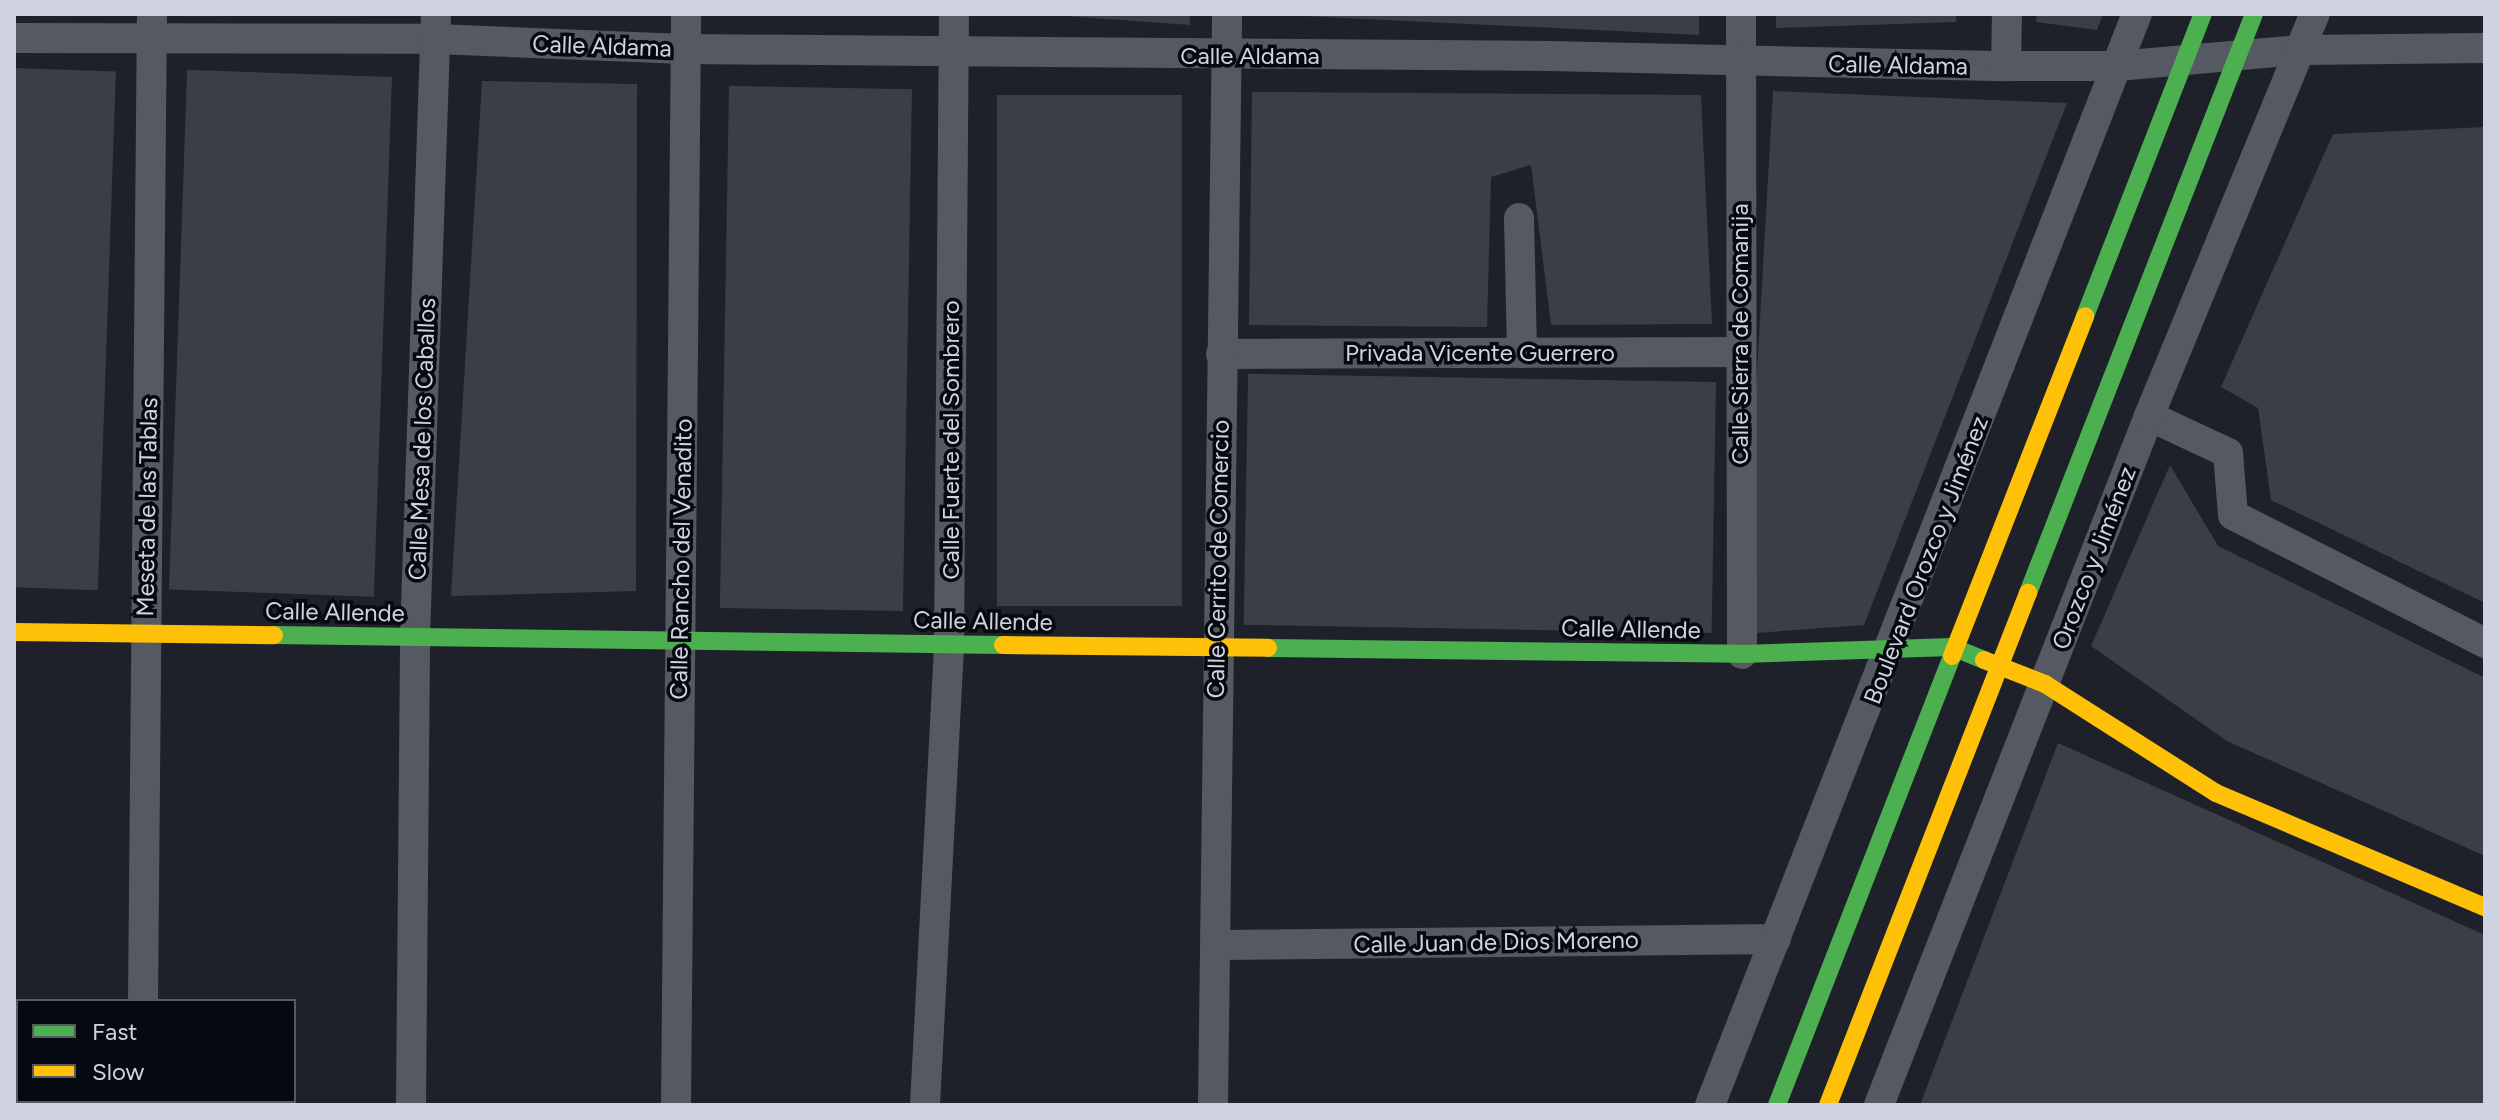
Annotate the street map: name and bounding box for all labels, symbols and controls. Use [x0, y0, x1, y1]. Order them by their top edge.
street label: Calle Aldama [532, 29, 672, 63]
street label: Calle Aldama [1180, 42, 1320, 70]
street label: Calle Aldama [1828, 49, 1968, 81]
street label: Calle Sierra de Comanija [1726, 203, 1754, 465]
street label: Calle Mesa de los Caballos [403, 297, 441, 581]
street label: Calle Fuerte del Sombrero [937, 300, 965, 580]
street label: Privada Vicente Guerrero [1345, 339, 1615, 367]
street label: Meseta de las Tablas [131, 397, 163, 617]
street label: Boulevard Orozco y Jiménez [1858, 412, 1994, 708]
street label: Calle Rancho del Venadito [664, 418, 698, 700]
street label: Calle Cerrito de Comercio [1201, 419, 1235, 699]
street label: Orozco y Jiménez [2046, 462, 2142, 654]
street label: Calle Allende [265, 596, 405, 628]
street label: Calle Allende [913, 605, 1053, 637]
street label: Calle Allende [1561, 613, 1701, 645]
street label: Calle Juan de Dios Moreno [1353, 925, 1639, 959]
legend [16, 999, 296, 1103]
text: Fast [92, 1017, 137, 1046]
text: Slow [92, 1057, 144, 1086]

